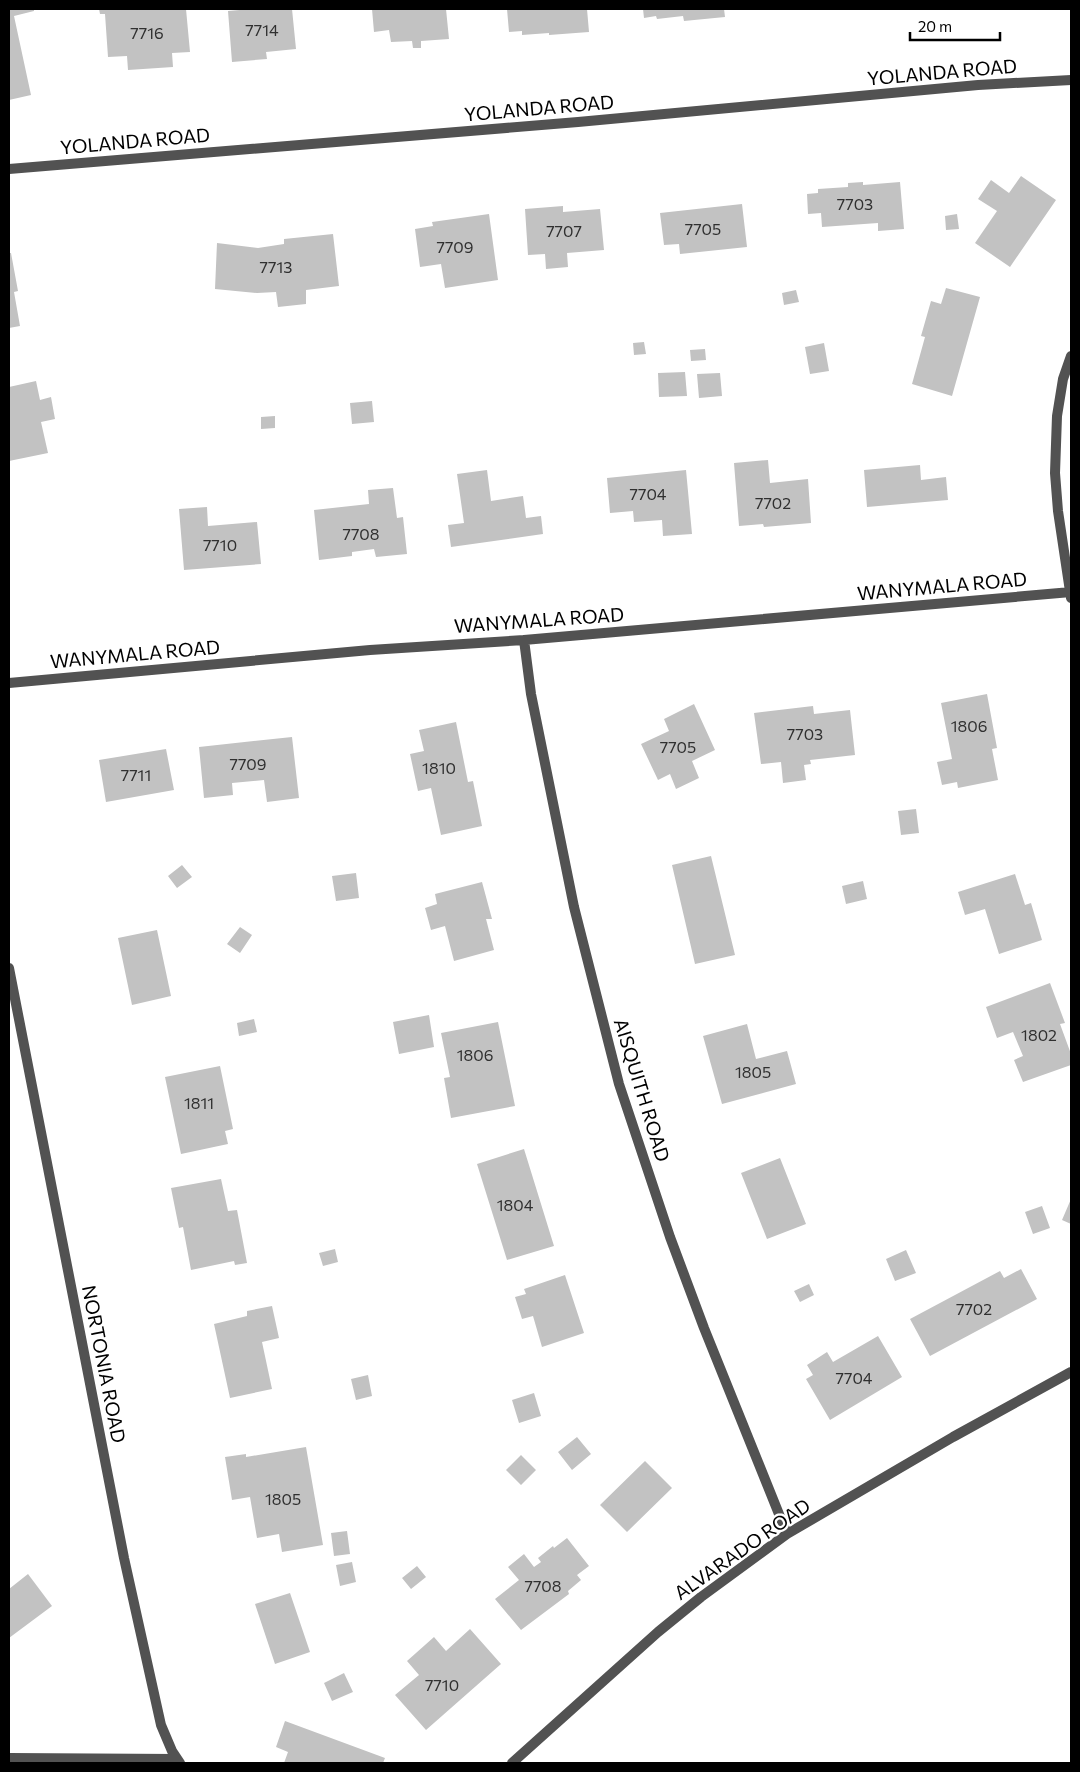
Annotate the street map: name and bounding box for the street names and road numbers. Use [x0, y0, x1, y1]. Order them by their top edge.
street label: YOLANDA ROAD [866, 54, 1018, 90]
street label: YOLANDA ROAD [463, 90, 615, 126]
street label: YOLANDA ROAD [59, 123, 211, 159]
street label: WANYMALA ROAD [856, 567, 1028, 604]
street label: WANYMALA ROAD [453, 602, 625, 637]
street label: WANYMALA ROAD [49, 635, 221, 672]
street label: AISQUITH ROAD [610, 1015, 675, 1164]
street label: NORTONIA ROAD [78, 1283, 131, 1445]
street label: ALVARADO ROAD [669, 1493, 814, 1604]

